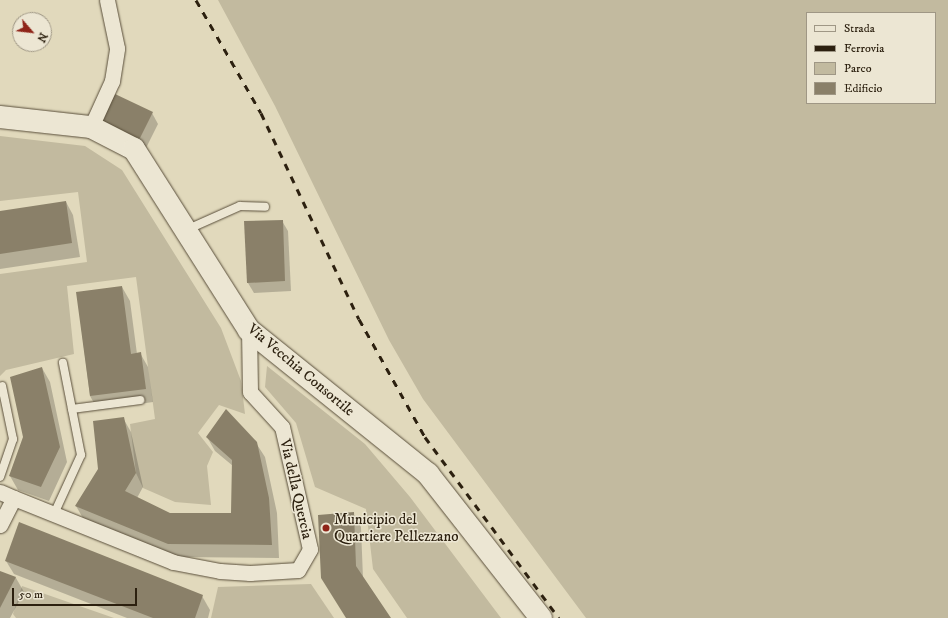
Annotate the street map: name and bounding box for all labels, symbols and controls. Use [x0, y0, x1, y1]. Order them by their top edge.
north arrow [12, 12, 52, 52]
legend [806, 12, 936, 104]
text: Strada [844, 21, 875, 36]
text: N [33, 30, 50, 44]
text: Ferrovia [844, 41, 884, 56]
text: Parco [844, 61, 872, 76]
text: Edificio [844, 81, 882, 96]
street label: Via Vecchia Consortile [244, 320, 358, 420]
street label: Via della Quercia [276, 437, 316, 541]
place label: Municipio del Quartiere Pellezzano [334, 510, 459, 545]
marker: Municipio del Quartiere Pellezzano [321, 523, 331, 533]
scale bar [14, 580, 139, 606]
text: 50 m [19, 587, 43, 602]

